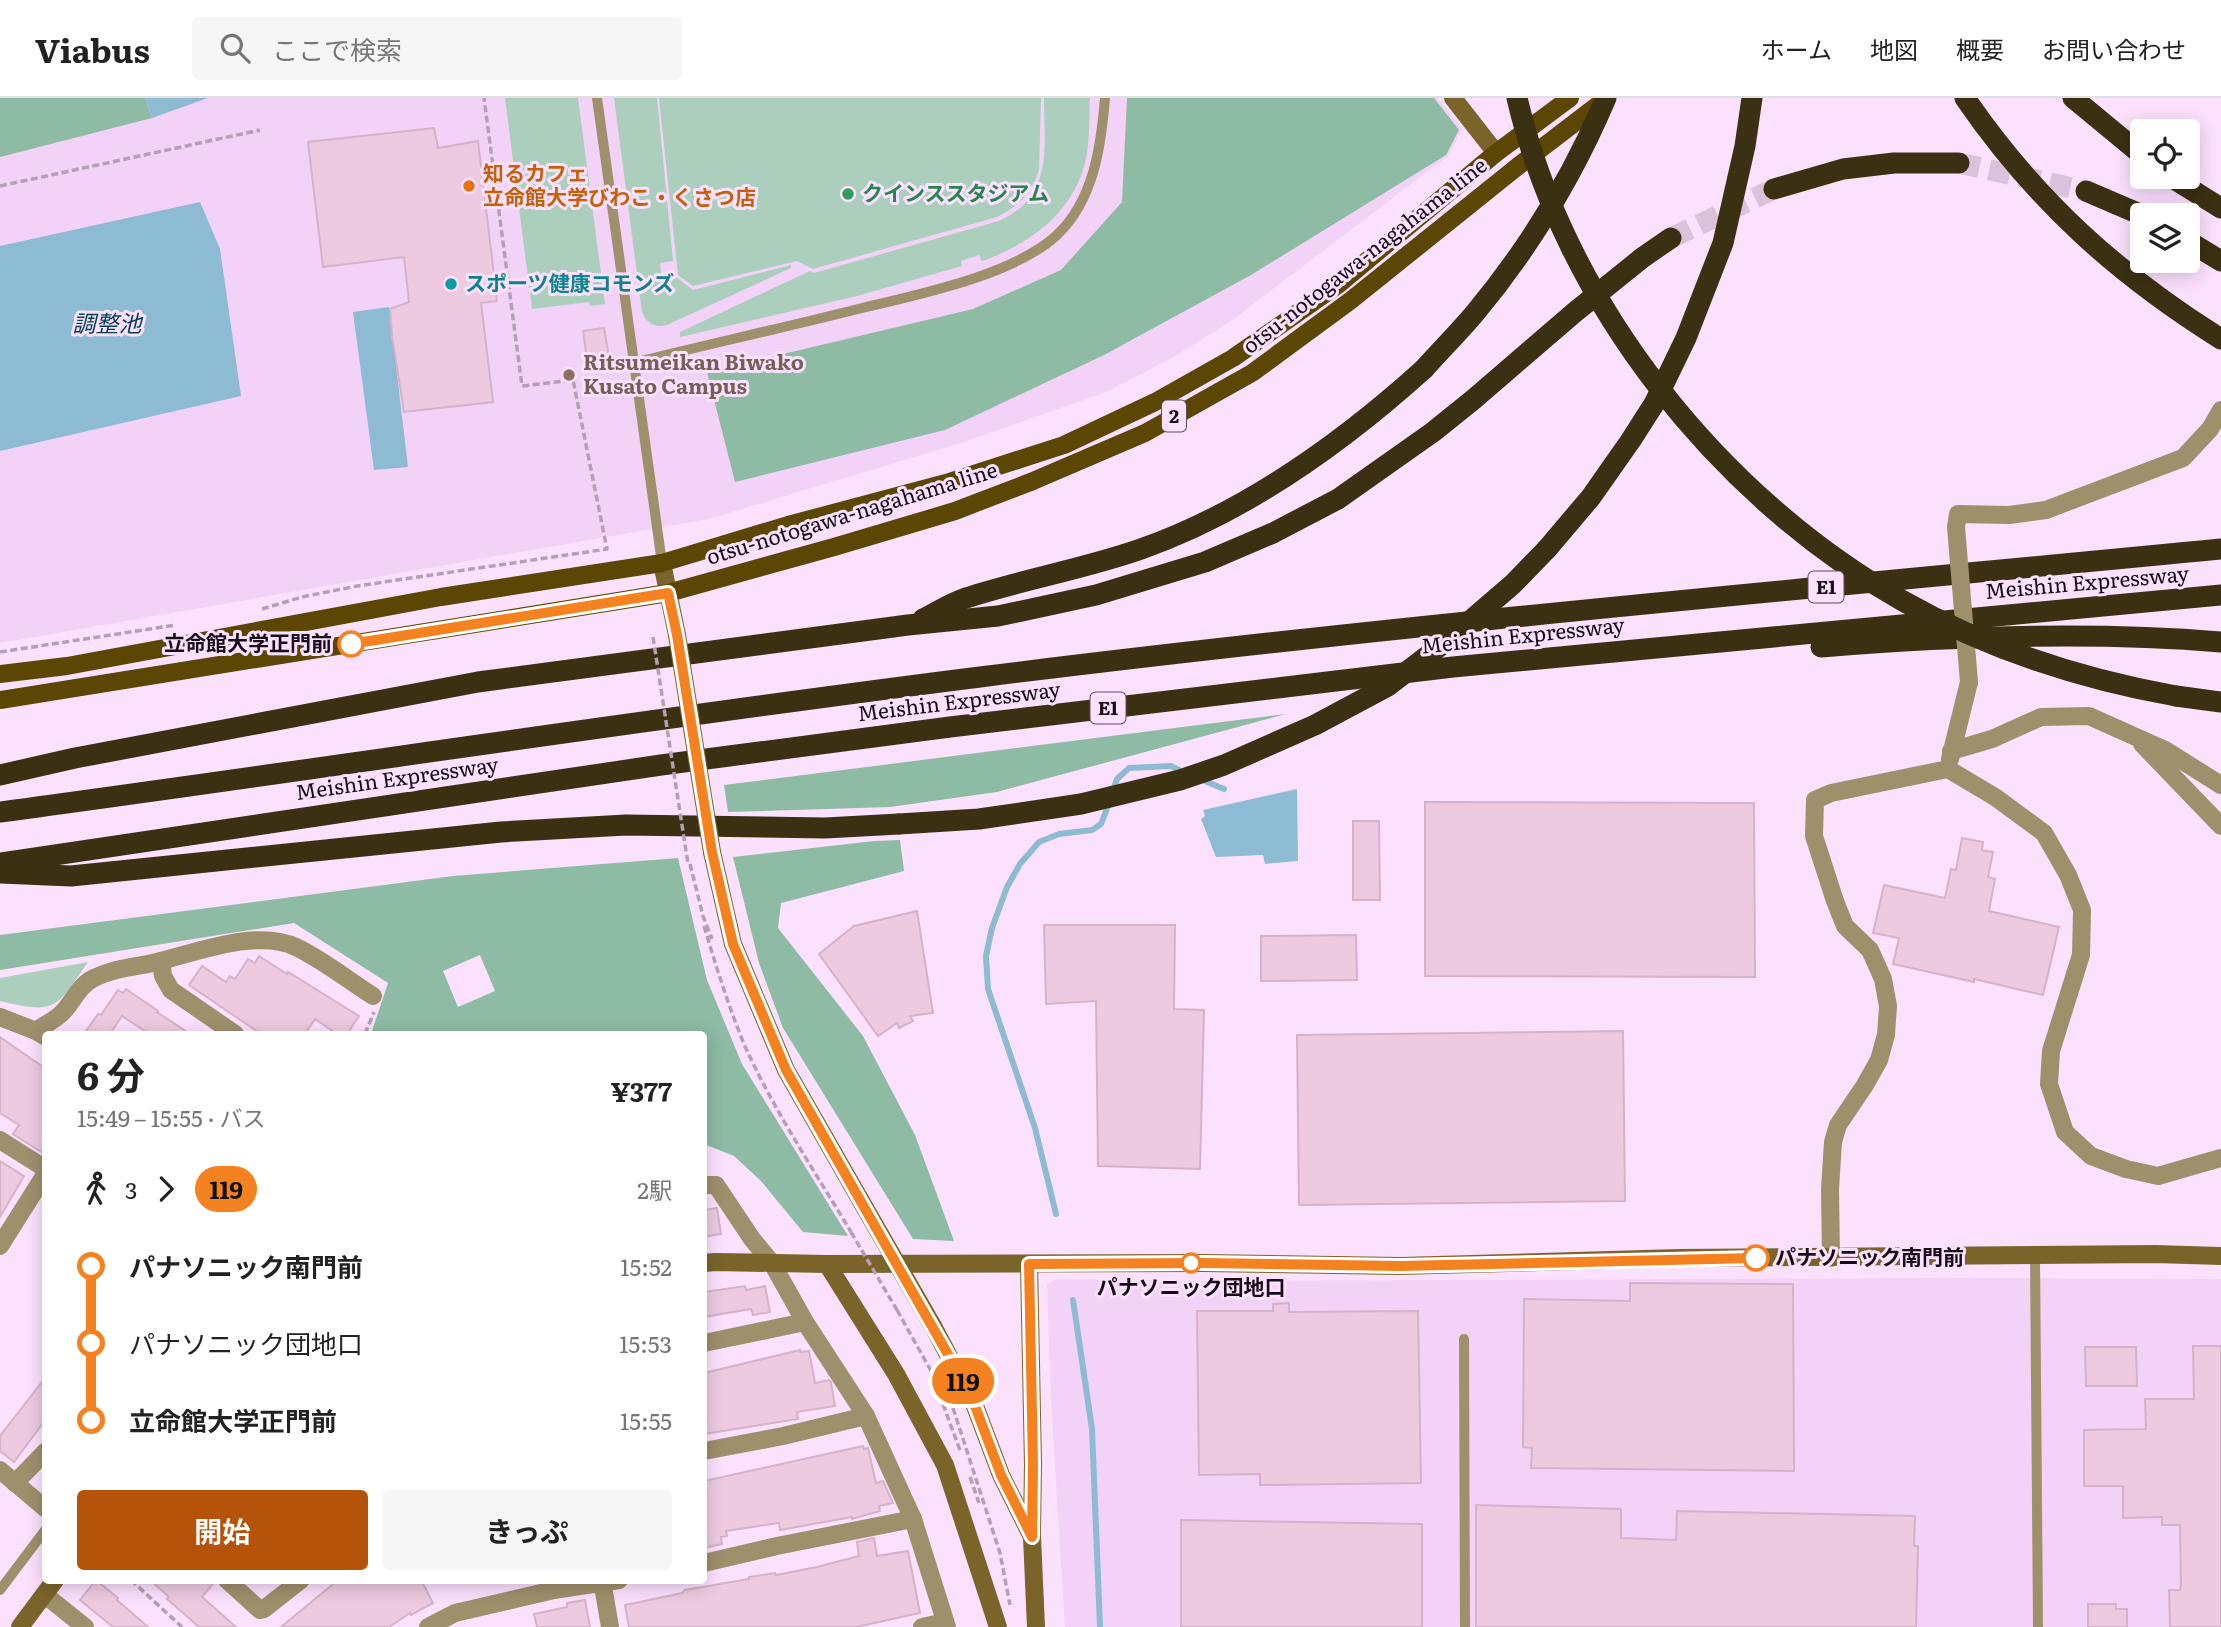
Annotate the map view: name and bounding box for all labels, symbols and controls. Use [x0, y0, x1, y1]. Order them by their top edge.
search box [192, 17, 682, 80]
text: Viabus [35, 24, 150, 73]
icon: search [216, 29, 254, 67]
text: ここで検索 [272, 29, 402, 68]
text: ホーム [1761, 31, 1832, 66]
text: 地図 [1870, 31, 1918, 66]
text: 概要 [1956, 31, 2004, 66]
text: お問い合わせ [2042, 31, 2186, 66]
map controls [2130, 119, 2200, 273]
button: locate [2130, 119, 2200, 189]
street label: otsu-notogawa-nagahama line [1235, 149, 1492, 359]
place label: 知るカフェ 立命館大学びわこ・くさつ店 [483, 156, 756, 211]
place label: クインススタジアム [862, 176, 1049, 207]
marker: 知るカフェ 立命館大学びわこ・くさつ店 [461, 178, 477, 194]
marker: クインススタジアム [840, 186, 856, 202]
button: layers [2130, 203, 2200, 273]
place label: スポーツ健康コモンズ [465, 266, 674, 297]
marker: スポーツ健康コモンズ [443, 276, 459, 292]
water label: 調整池 [73, 305, 144, 339]
place label: Ritsumeikan Biwako Kusato Campus [583, 345, 804, 400]
marker: Ritsumeikan Biwako Kusato Campus [561, 367, 577, 383]
road number: 2 [1162, 400, 1186, 432]
street label: otsu-notogawa-nagahama line [702, 452, 1001, 571]
street label: Meishin Expressway [1984, 556, 2191, 605]
road number: E1 [1808, 572, 1843, 602]
street label: Meishin Expressway [1419, 607, 1627, 660]
place label: 立命館大学正門前 [164, 626, 332, 657]
marker: 立命館大学正門前 [338, 631, 364, 657]
street label: Meishin Expressway [855, 672, 1063, 727]
road number: E1 [1090, 692, 1126, 723]
street label: Meishin Expressway [293, 747, 501, 806]
text: 6 分 [77, 1045, 145, 1102]
text: ¥377 [610, 1071, 672, 1110]
text: 15:49 – 15:55 · バス [77, 1100, 266, 1134]
icon: walk [77, 1170, 115, 1208]
icon: forward [147, 1170, 185, 1208]
text: 119 [209, 1171, 243, 1206]
text: 3 [125, 1172, 137, 1206]
text: 2駅 [637, 1172, 672, 1206]
place label: パナソニック南門前 [1775, 1240, 1964, 1271]
marker: パナソニック南門前 [1743, 1245, 1769, 1271]
text: パナソニック南門前 [129, 1246, 363, 1285]
text: 15:52 [620, 1249, 672, 1283]
marker: パナソニック団地口 [1181, 1253, 1201, 1273]
place label: パナソニック団地口 [1097, 1270, 1286, 1301]
text: パナソニック団地口 [129, 1323, 363, 1362]
text: 15:53 [619, 1326, 672, 1360]
line badge: 119 [923, 1358, 1003, 1404]
text: 119 [946, 1363, 980, 1398]
text: 立命館大学正門前 [129, 1400, 337, 1439]
text: 15:55 [620, 1403, 672, 1437]
button: 開始 [77, 1490, 368, 1570]
button: きっぷ [382, 1490, 672, 1570]

